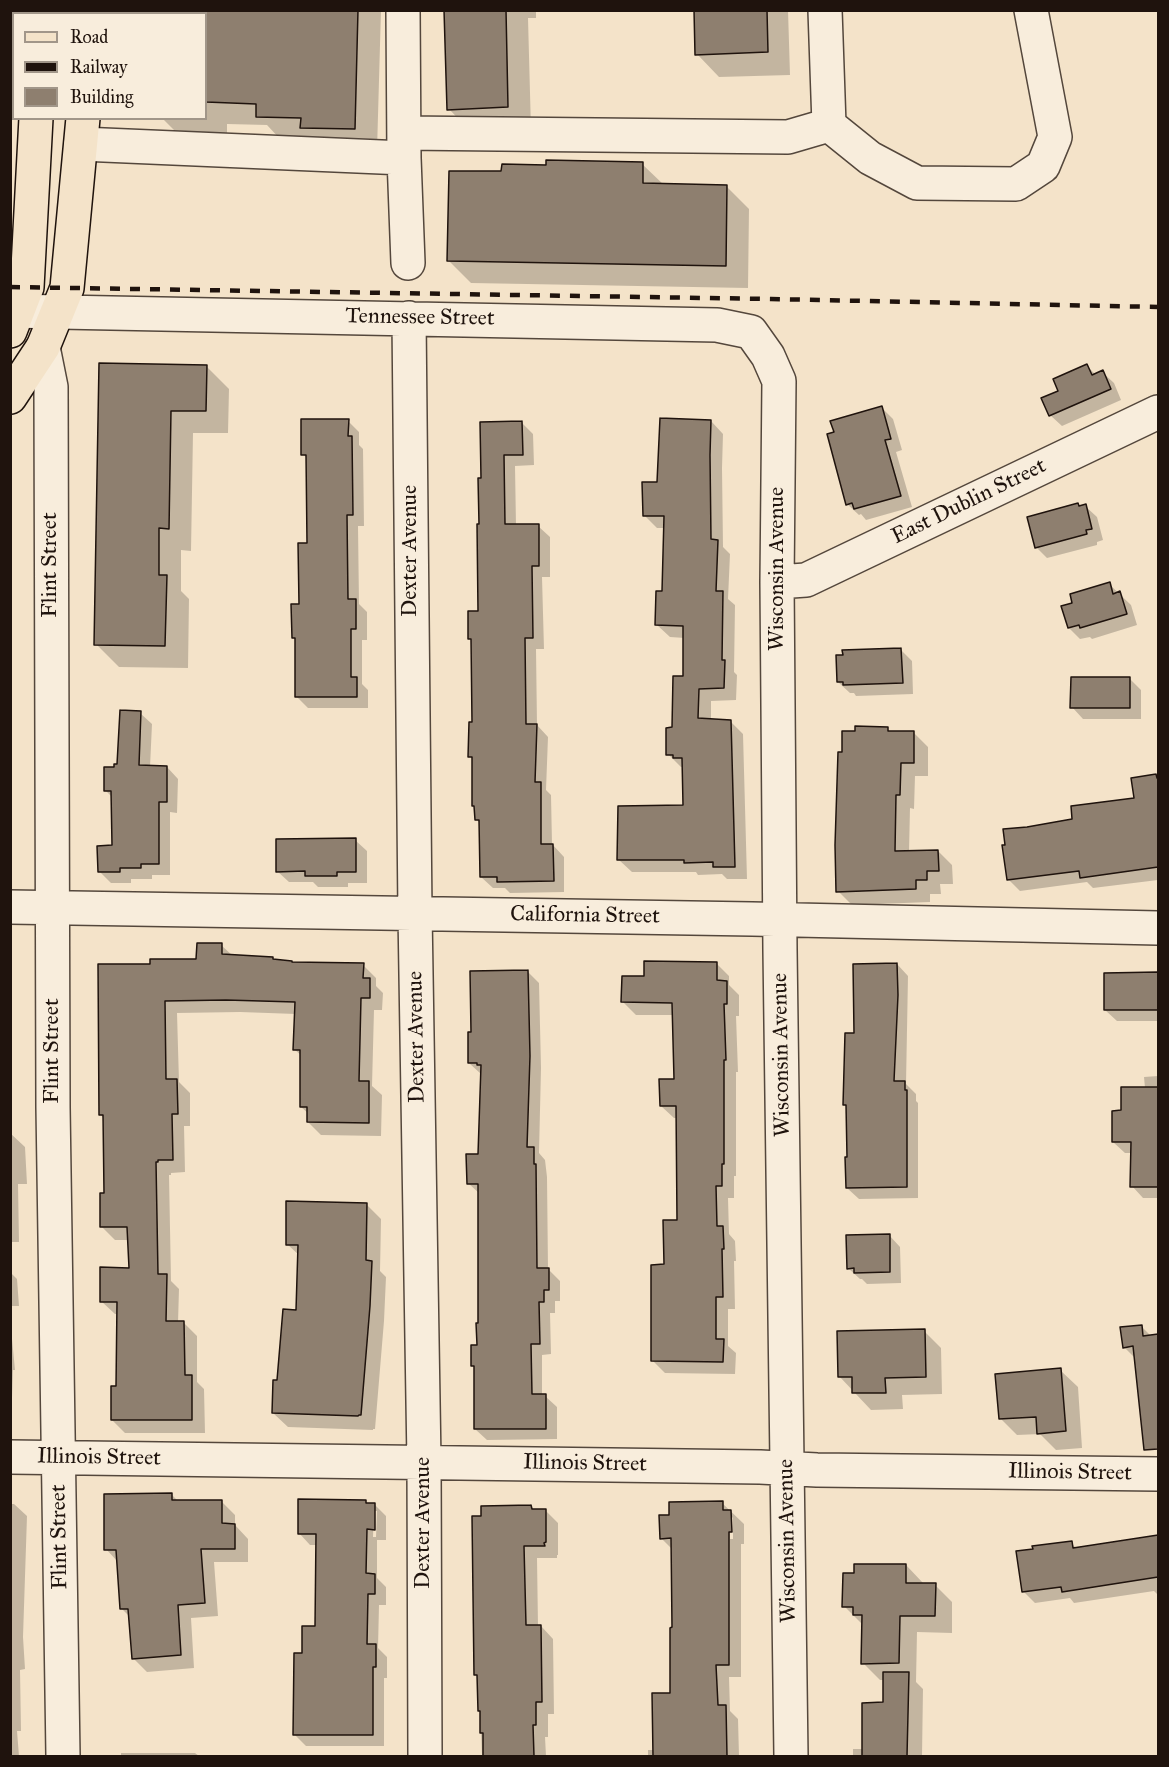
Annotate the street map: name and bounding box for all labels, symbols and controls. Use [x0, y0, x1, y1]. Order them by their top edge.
legend [12, 12, 207, 120]
text: Road [70, 26, 108, 48]
text: Railway [70, 56, 127, 78]
text: Building [70, 86, 133, 108]
street label: Tennessee Street [345, 304, 495, 332]
street label: East Dublin Street [887, 453, 1051, 551]
street label: Dexter Avenue [398, 485, 424, 617]
street label: Wisconsin Avenue [765, 487, 791, 651]
street label: Flint Street [38, 512, 64, 618]
street label: California Street [510, 901, 660, 931]
street label: Dexter Avenue [403, 971, 431, 1103]
street label: Wisconsin Avenue [767, 973, 797, 1137]
street label: Flint Street [40, 998, 66, 1104]
street label: Illinois Street [37, 1444, 161, 1472]
street label: Illinois Street [523, 1450, 647, 1478]
street label: Dexter Avenue [411, 1457, 437, 1589]
street label: Wisconsin Avenue [773, 1459, 803, 1623]
street label: Illinois Street [1008, 1459, 1132, 1487]
street label: Flint Street [46, 1484, 74, 1590]

